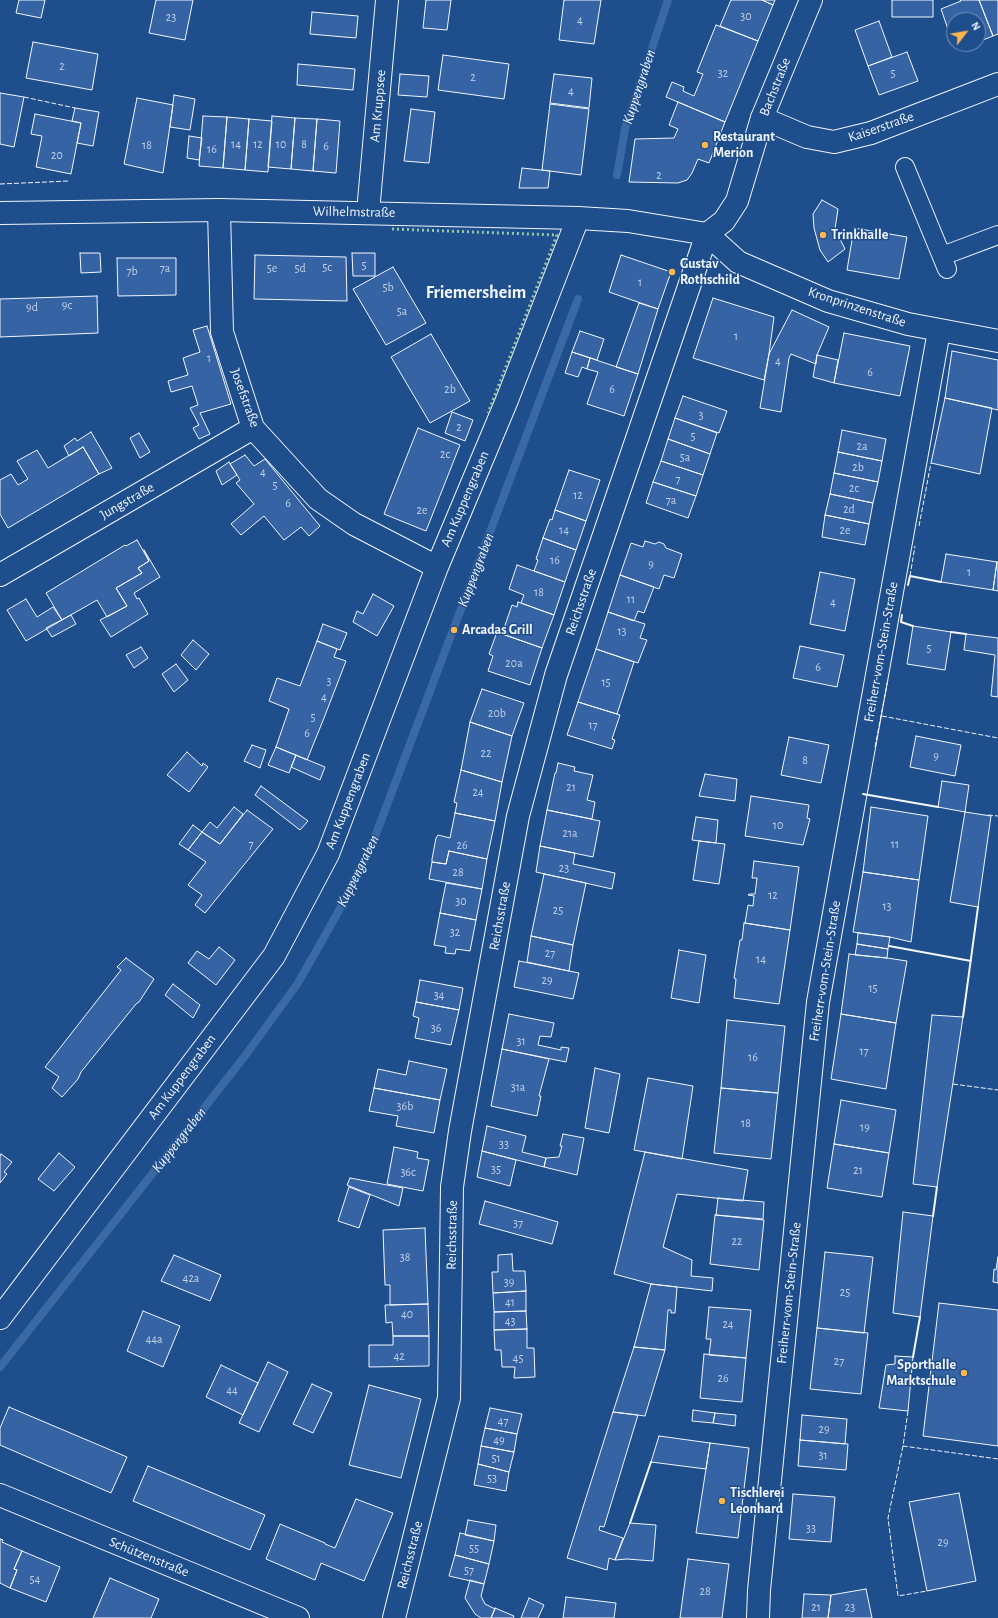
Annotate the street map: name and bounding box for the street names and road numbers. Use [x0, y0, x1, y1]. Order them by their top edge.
street label: Bachstraße [756, 55, 794, 119]
street label: Am Kruppsee [366, 69, 390, 143]
street label: Kaiserstraße [846, 108, 916, 146]
street label: Wilhelmstraße [313, 203, 395, 221]
street label: Kronprinzenstraße [806, 283, 908, 331]
street label: Josefstraße [227, 366, 263, 430]
street label: Am Kuppengraben [437, 449, 493, 549]
street label: Jungstraße [97, 479, 157, 523]
street label: Reichsstraße [562, 566, 600, 638]
street label: Freiherr-vom-Stein-Straße [860, 580, 902, 724]
street label: Am Kuppengraben [322, 750, 374, 852]
street label: Reichsstraße [486, 880, 514, 952]
street label: Freiherr-vom-Stein-Straße [806, 899, 844, 1043]
street label: Am Kuppengraben [144, 1031, 220, 1123]
street label: Reichsstraße [443, 1200, 461, 1270]
street label: Freiherr-vom-Stein-Straße [773, 1221, 805, 1365]
street label: Reichsstraße [393, 1519, 427, 1591]
street label: Schützenstraße [107, 1533, 191, 1581]

